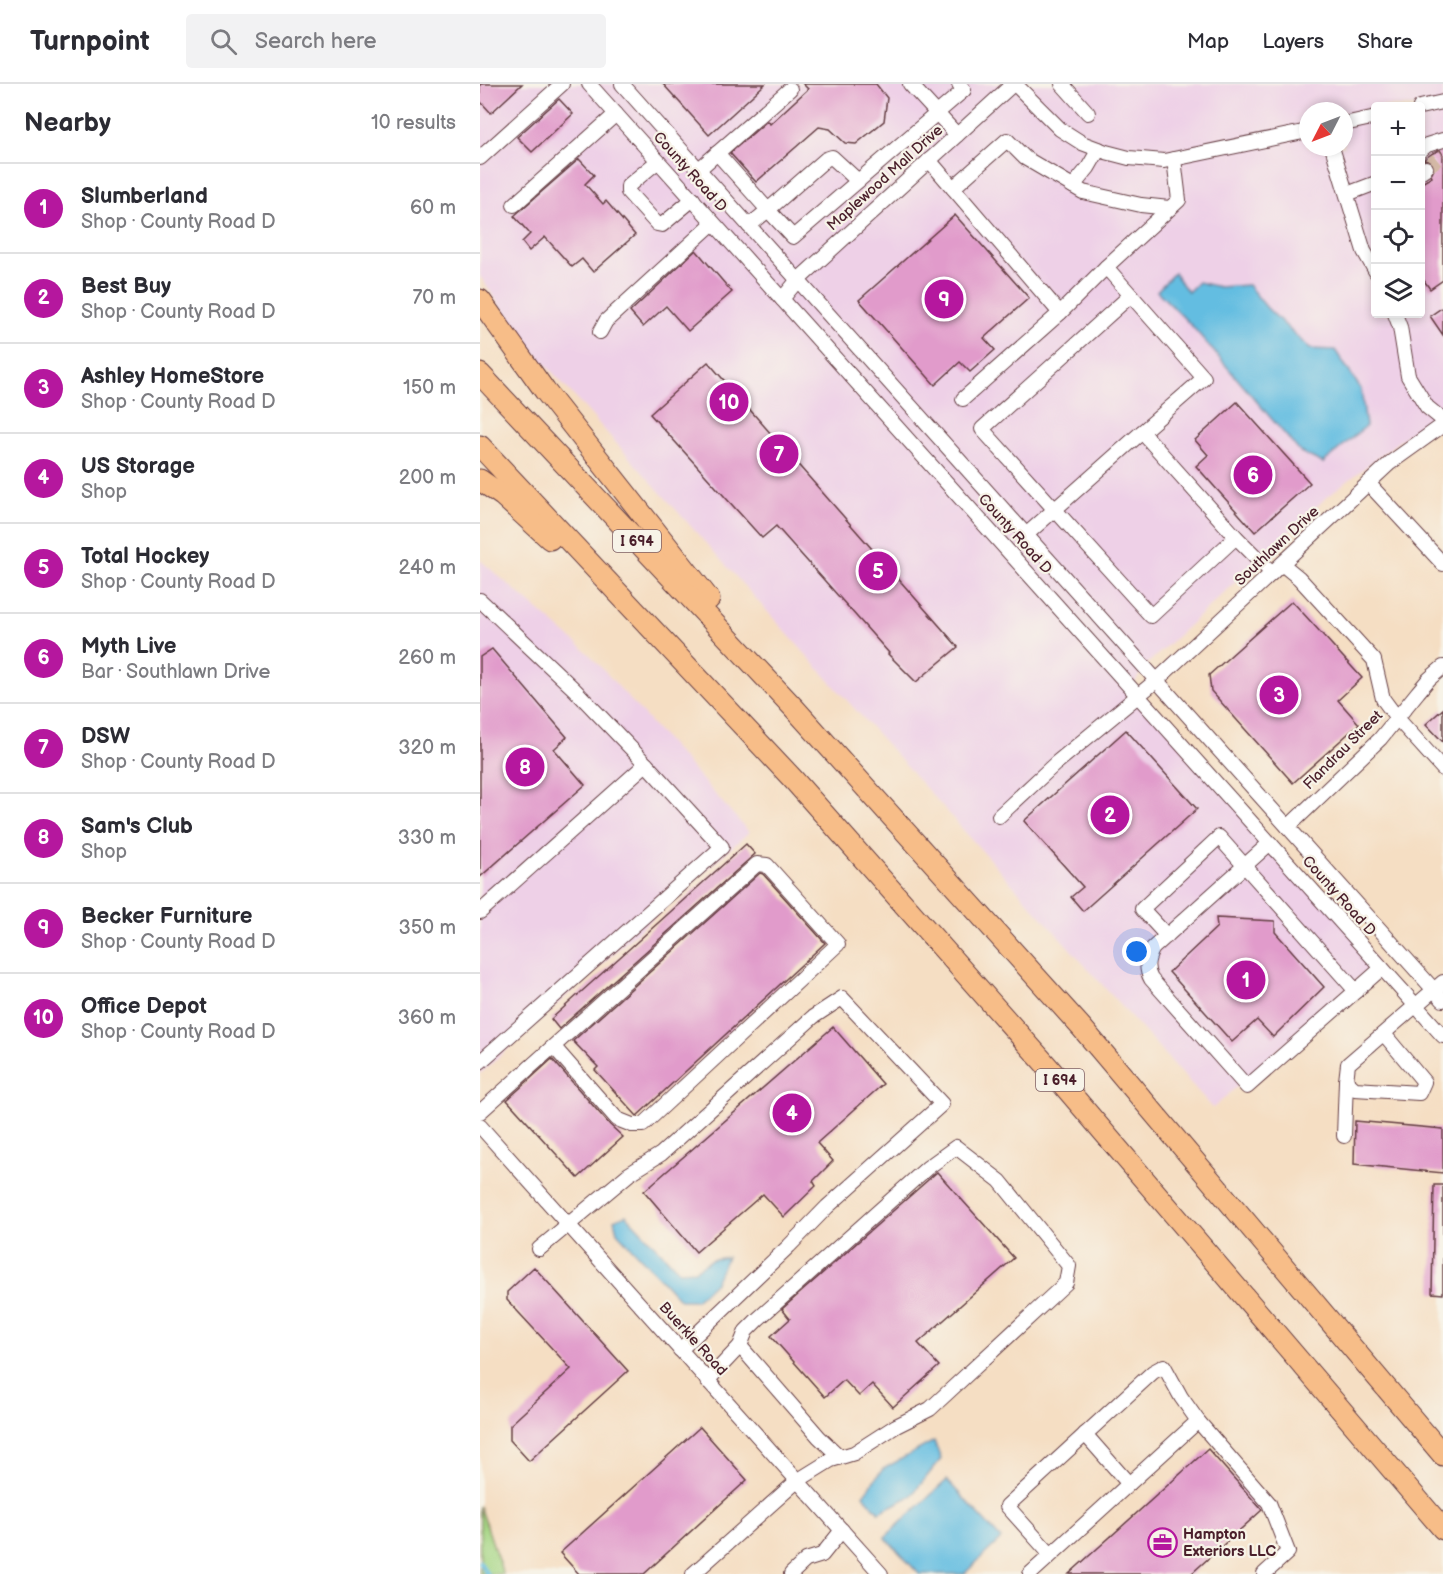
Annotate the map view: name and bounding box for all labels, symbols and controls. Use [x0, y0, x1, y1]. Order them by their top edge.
search box [186, 14, 606, 68]
text: Turnpoint [30, 25, 150, 58]
icon: search [207, 25, 240, 58]
text: Search here [255, 28, 377, 55]
text: Map [1187, 29, 1229, 54]
text: Layers [1262, 29, 1324, 54]
text: Share [1357, 29, 1413, 54]
north arrow [1299, 102, 1353, 156]
map controls [1371, 102, 1425, 318]
button: + [1371, 102, 1425, 156]
text: Nearby [24, 108, 111, 139]
text: 10 results [371, 111, 456, 135]
street label: Maplewood Mall Drive [823, 121, 947, 235]
street label: County Road D [649, 128, 731, 216]
button: − [1371, 156, 1425, 210]
text: Slumberland [81, 183, 208, 210]
text: 1 [39, 196, 48, 220]
text: 60 m [410, 196, 456, 220]
text: Shop · County Road D [81, 210, 276, 234]
button: locate [1371, 210, 1425, 264]
button: layers [1371, 264, 1425, 318]
text: Best Buy [81, 273, 171, 300]
pin: 9 [924, 276, 964, 322]
text: 2 [38, 286, 49, 310]
text: 70 m [412, 286, 456, 310]
text: Shop · County Road D [81, 300, 276, 324]
text: Ashley HomeStore [81, 363, 264, 390]
text: 3 [38, 376, 49, 400]
text: 150 m [403, 376, 456, 400]
pin: 10 [710, 380, 748, 424]
text: Shop · County Road D [81, 390, 276, 414]
pin: 7 [760, 432, 798, 476]
pin: 6 [1234, 452, 1272, 498]
text: US Storage [81, 453, 195, 480]
text: 4 [38, 466, 49, 490]
text: 200 m [399, 466, 456, 490]
text: Shop [81, 480, 127, 504]
street label: County Road D [974, 490, 1056, 578]
street label: Southlawn Drive [1231, 502, 1323, 590]
road number: I 694 [613, 530, 661, 552]
text: Total Hockey [81, 543, 209, 570]
pin: 5 [858, 548, 898, 594]
text: 5 [38, 556, 49, 580]
text: 240 m [399, 556, 456, 580]
text: Shop · County Road D [81, 570, 276, 594]
text: Myth Live [81, 633, 177, 660]
text: 6 [37, 646, 50, 670]
text: 260 m [398, 646, 456, 670]
text: Bar · Southlawn Drive [81, 660, 270, 684]
pin: 3 [1260, 672, 1298, 718]
street label: Flandrau Street [1299, 706, 1387, 794]
text: DSW [81, 723, 130, 750]
text: 7 [38, 736, 49, 760]
text: 320 m [398, 736, 456, 760]
pin: 8 [506, 744, 544, 790]
text: Shop · County Road D [81, 750, 276, 774]
pin: 2 [1090, 792, 1130, 838]
text: Sam's Club [81, 813, 193, 840]
text: 8 [37, 826, 50, 850]
text: 330 m [398, 826, 456, 850]
text: Shop [81, 840, 127, 864]
street label: County Road D [1298, 852, 1380, 940]
text: Becker Furniture [81, 903, 252, 930]
text: 9 [38, 916, 49, 940]
text: 350 m [399, 916, 456, 940]
text: Shop · County Road D [81, 930, 276, 954]
your location [1122, 937, 1151, 966]
pin: 1 [1226, 958, 1266, 1002]
text: Office Depot [81, 993, 207, 1020]
text: 10 [33, 1006, 54, 1030]
text: 360 m [398, 1006, 456, 1030]
text: Shop · County Road D [81, 1020, 276, 1044]
road number: I 694 [1036, 1069, 1084, 1091]
pin: 4 [772, 1090, 812, 1136]
street label: Buerkle Road [655, 1298, 731, 1380]
place label: Hampton Exteriors LLC [1183, 1525, 1276, 1561]
office icon: Hampton Exteriors LLC [1146, 1527, 1178, 1559]

